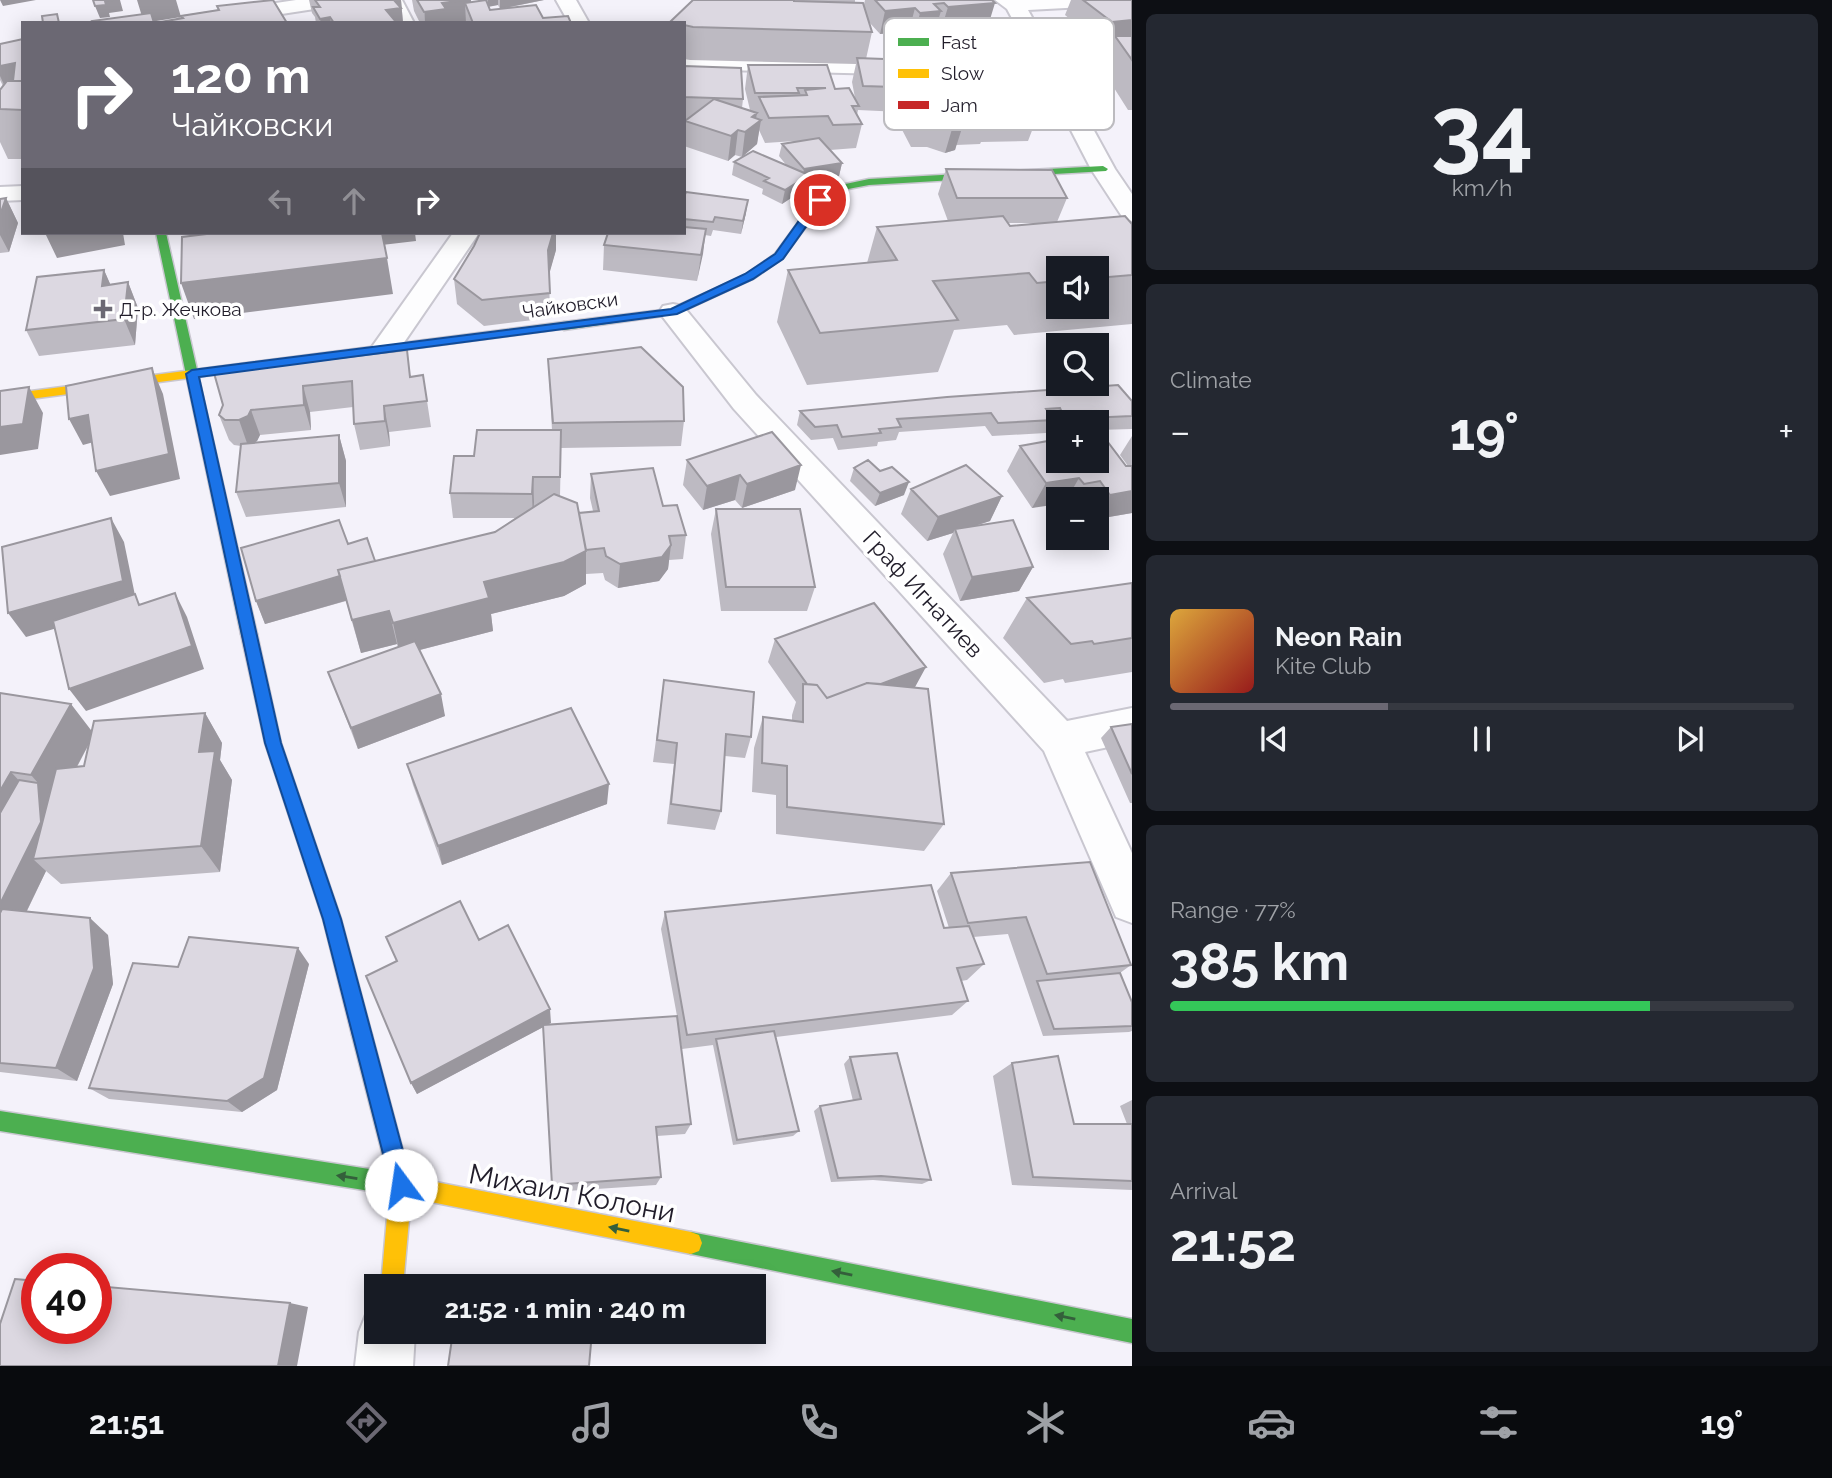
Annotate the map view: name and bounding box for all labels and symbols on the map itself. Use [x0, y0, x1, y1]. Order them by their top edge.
legend [884, 18, 1114, 130]
text: Fast [941, 31, 977, 53]
text: Slow [941, 62, 985, 84]
text: Jam [941, 94, 978, 116]
pin [790, 170, 850, 230]
street label: Чайковски [521, 287, 619, 323]
place label: Д-р. Жечкова [119, 298, 242, 320]
marker: Д-р. Жечкова [93, 299, 113, 319]
street label: Граф Игнатиев [858, 525, 989, 663]
position arrow [364, 1148, 438, 1222]
street label: Михаил Колони [466, 1157, 678, 1230]
one-way arrow [336, 1171, 358, 1182]
one-way arrow [608, 1223, 630, 1234]
speed limit sign: 40 [21, 1253, 112, 1344]
one-way arrow [831, 1267, 853, 1278]
one-way arrow [1054, 1312, 1076, 1323]

